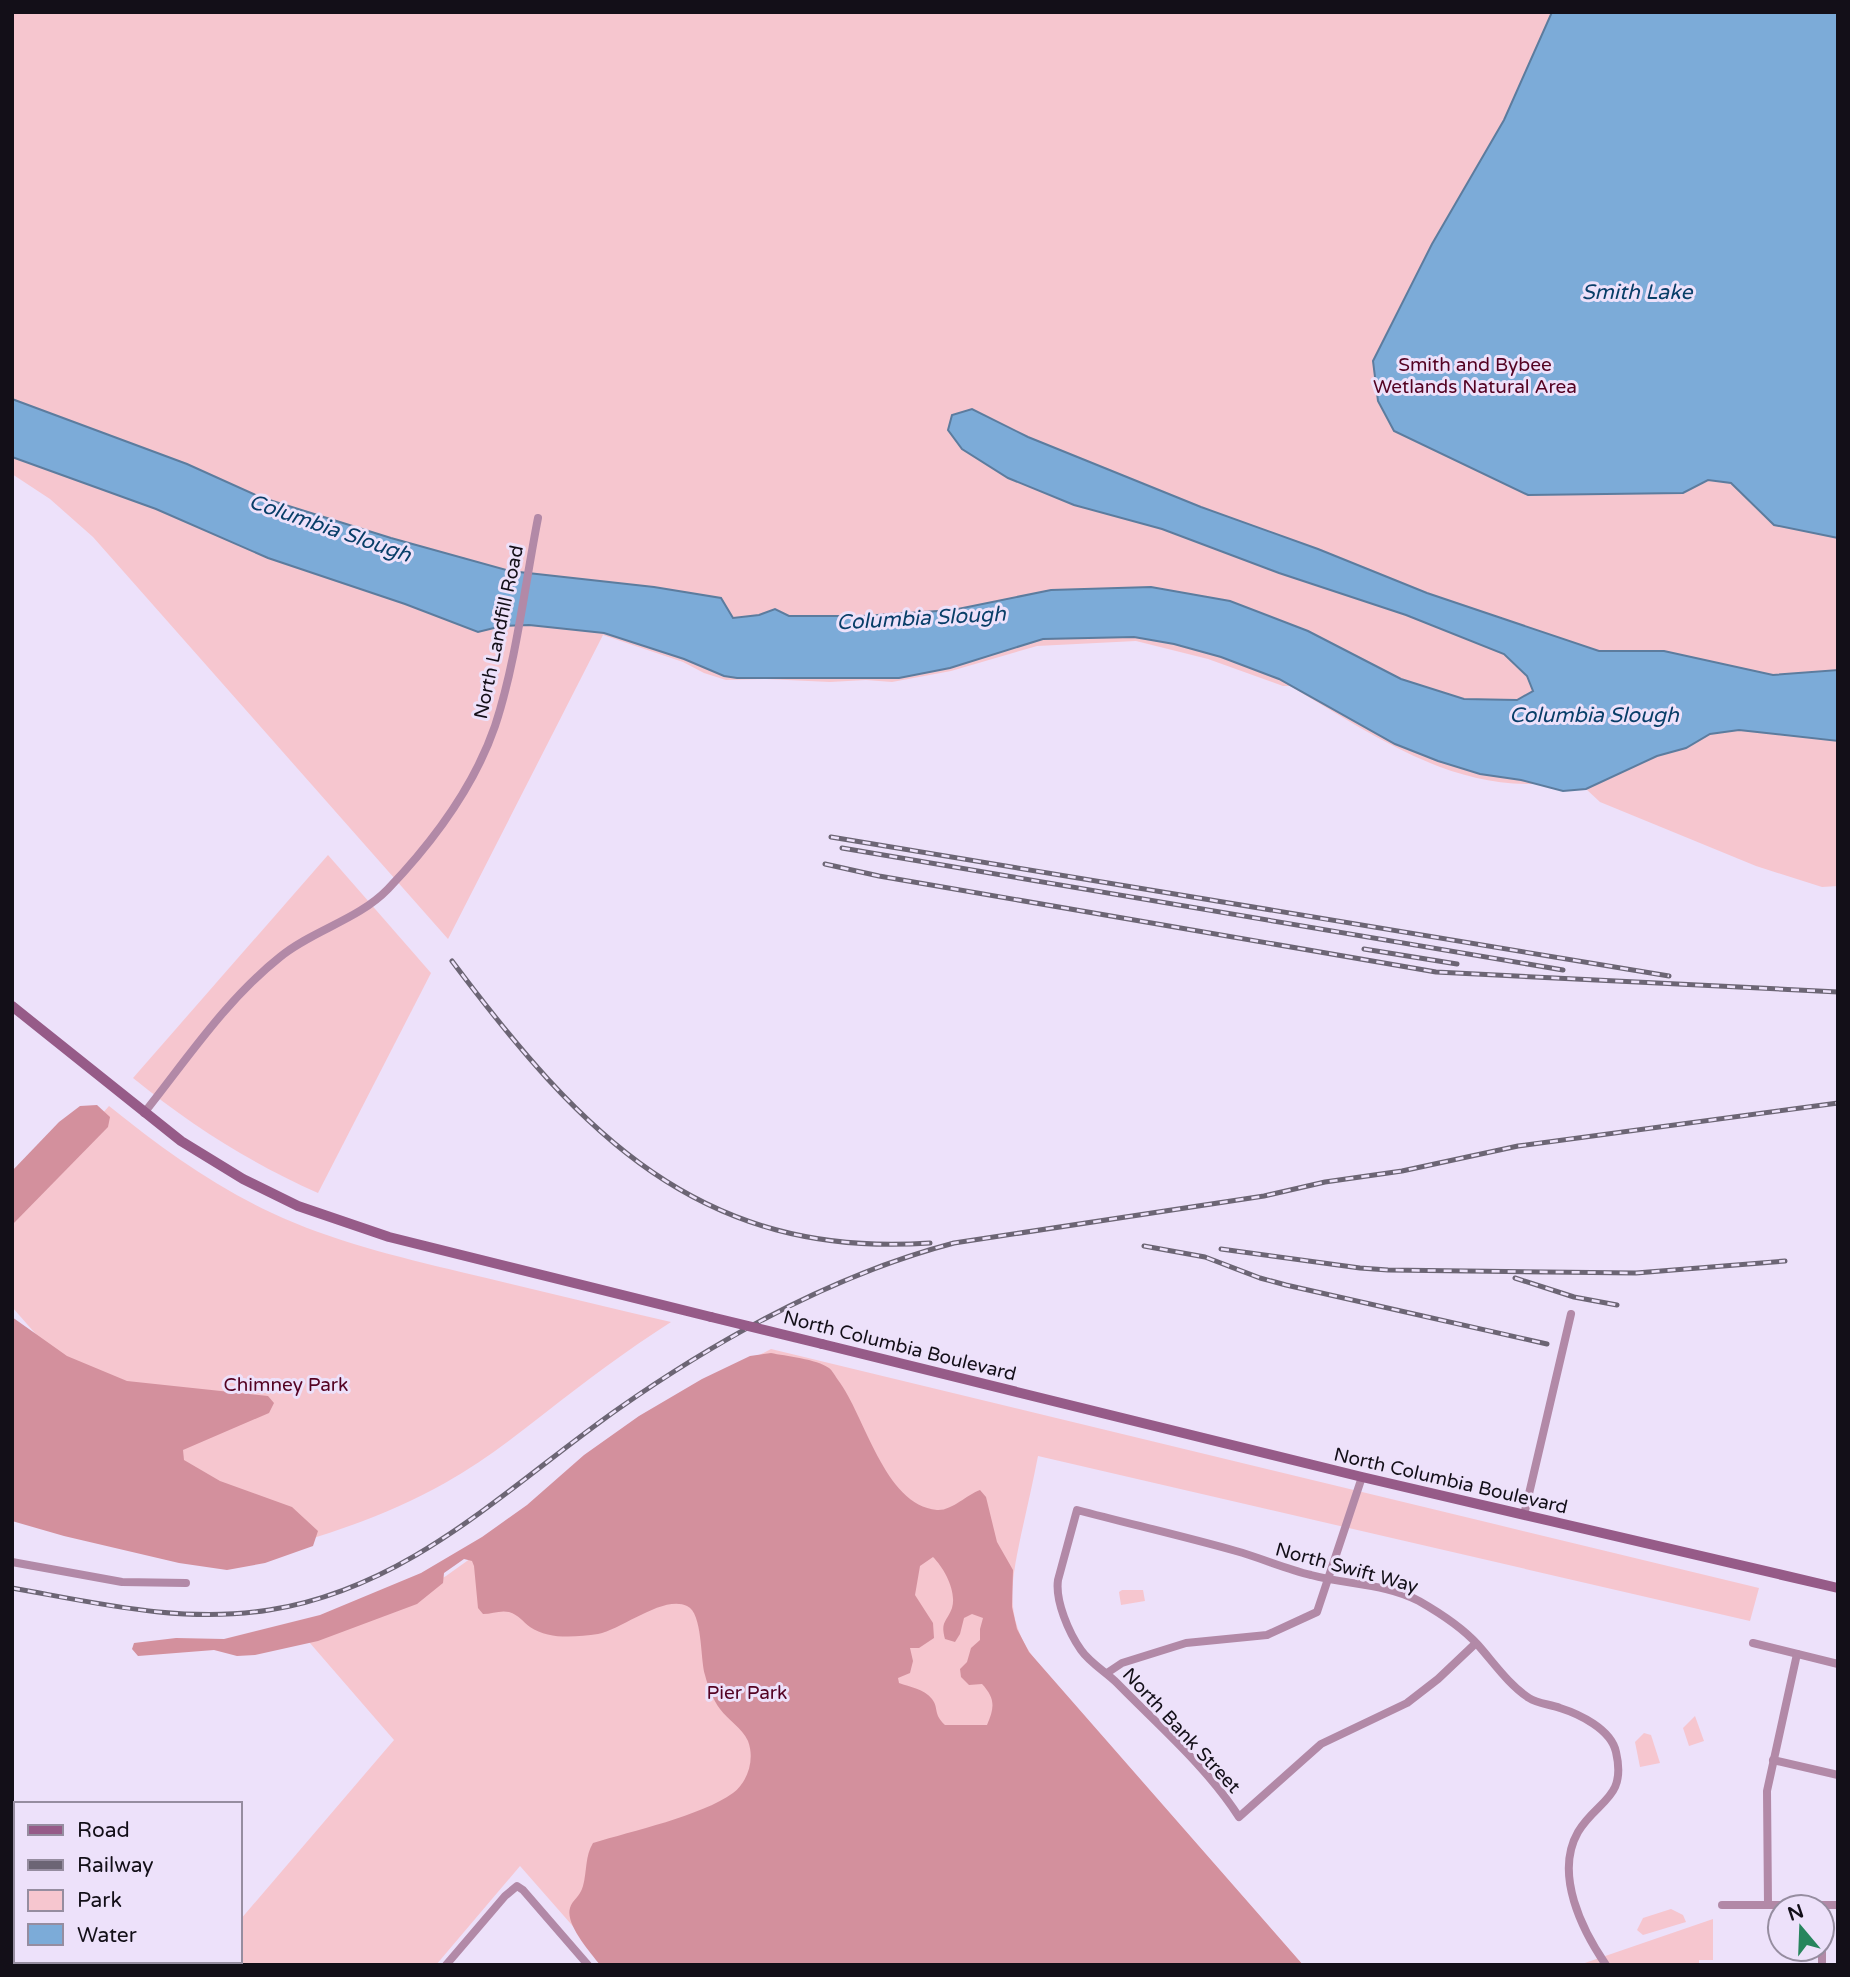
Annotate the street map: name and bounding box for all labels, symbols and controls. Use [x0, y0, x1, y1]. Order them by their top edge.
water label: Smith Lake [1582, 280, 1693, 305]
park label: Smith and Bybee Wetlands Natural Area [1373, 354, 1577, 398]
water label: Columbia Slough [246, 489, 415, 568]
street label: North Landfill Road [470, 543, 528, 721]
water label: Columbia Slough [836, 602, 1008, 635]
water label: Columbia Slough [1509, 703, 1680, 728]
street label: North Columbia Boulevard [781, 1306, 1019, 1386]
park label: Chimney Park [224, 1374, 348, 1396]
street label: North Columbia Boulevard [1332, 1443, 1570, 1519]
street label: North Swift Way [1273, 1538, 1421, 1598]
street label: North Bank Street [1118, 1664, 1245, 1798]
park label: Pier Park [707, 1682, 787, 1704]
legend [14, 1802, 242, 1963]
text: Road [77, 1818, 130, 1843]
text: Railway [77, 1853, 154, 1878]
text: Park [77, 1888, 122, 1913]
north arrow [1766, 1893, 1836, 1963]
text: N [1785, 1900, 1807, 1926]
text: Water [77, 1923, 137, 1948]

